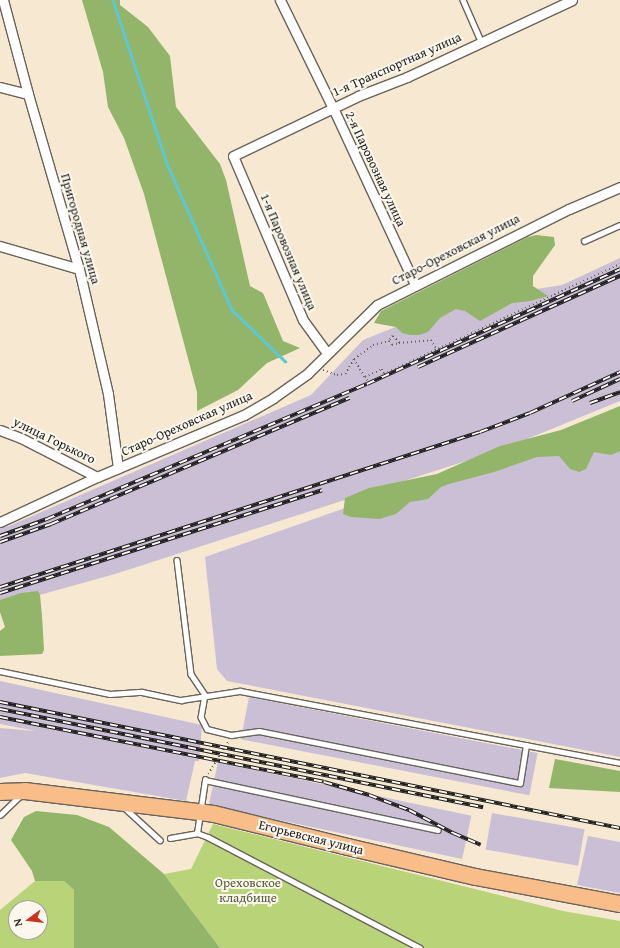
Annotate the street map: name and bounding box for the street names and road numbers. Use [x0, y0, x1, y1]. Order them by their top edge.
street label: 1-я Транспортная улица [330, 30, 464, 100]
street label: 2-я Паровозная улица [341, 109, 409, 229]
street label: Пригородная улица [57, 172, 103, 286]
street label: 1-я Паровозная улица [256, 191, 320, 313]
street label: Старо-Ореховская улица [389, 211, 523, 289]
street label: Старо-Ореховская улица [119, 388, 255, 460]
street label: улица Горького [10, 414, 98, 468]
street label: Егорьевская улица [257, 817, 365, 859]

